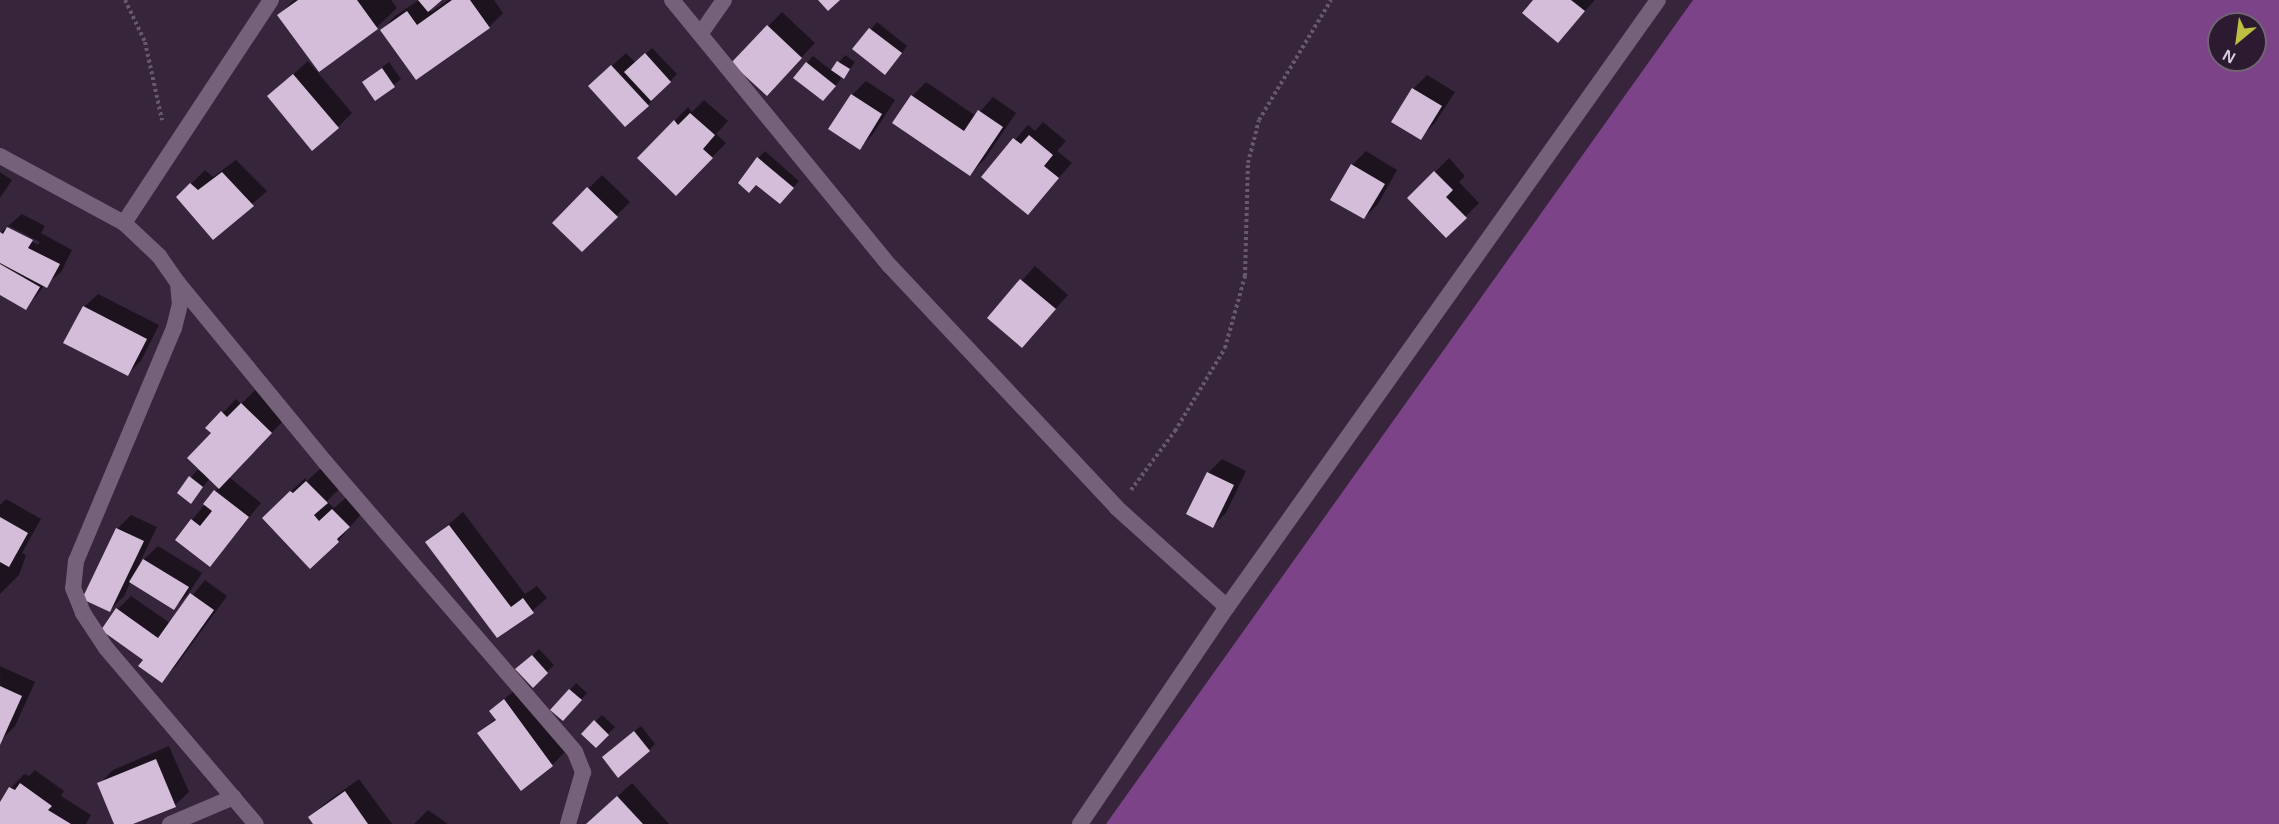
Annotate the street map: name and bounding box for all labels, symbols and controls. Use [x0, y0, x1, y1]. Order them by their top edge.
north arrow [2207, 12, 2267, 72]
text: N [2220, 46, 2238, 67]

